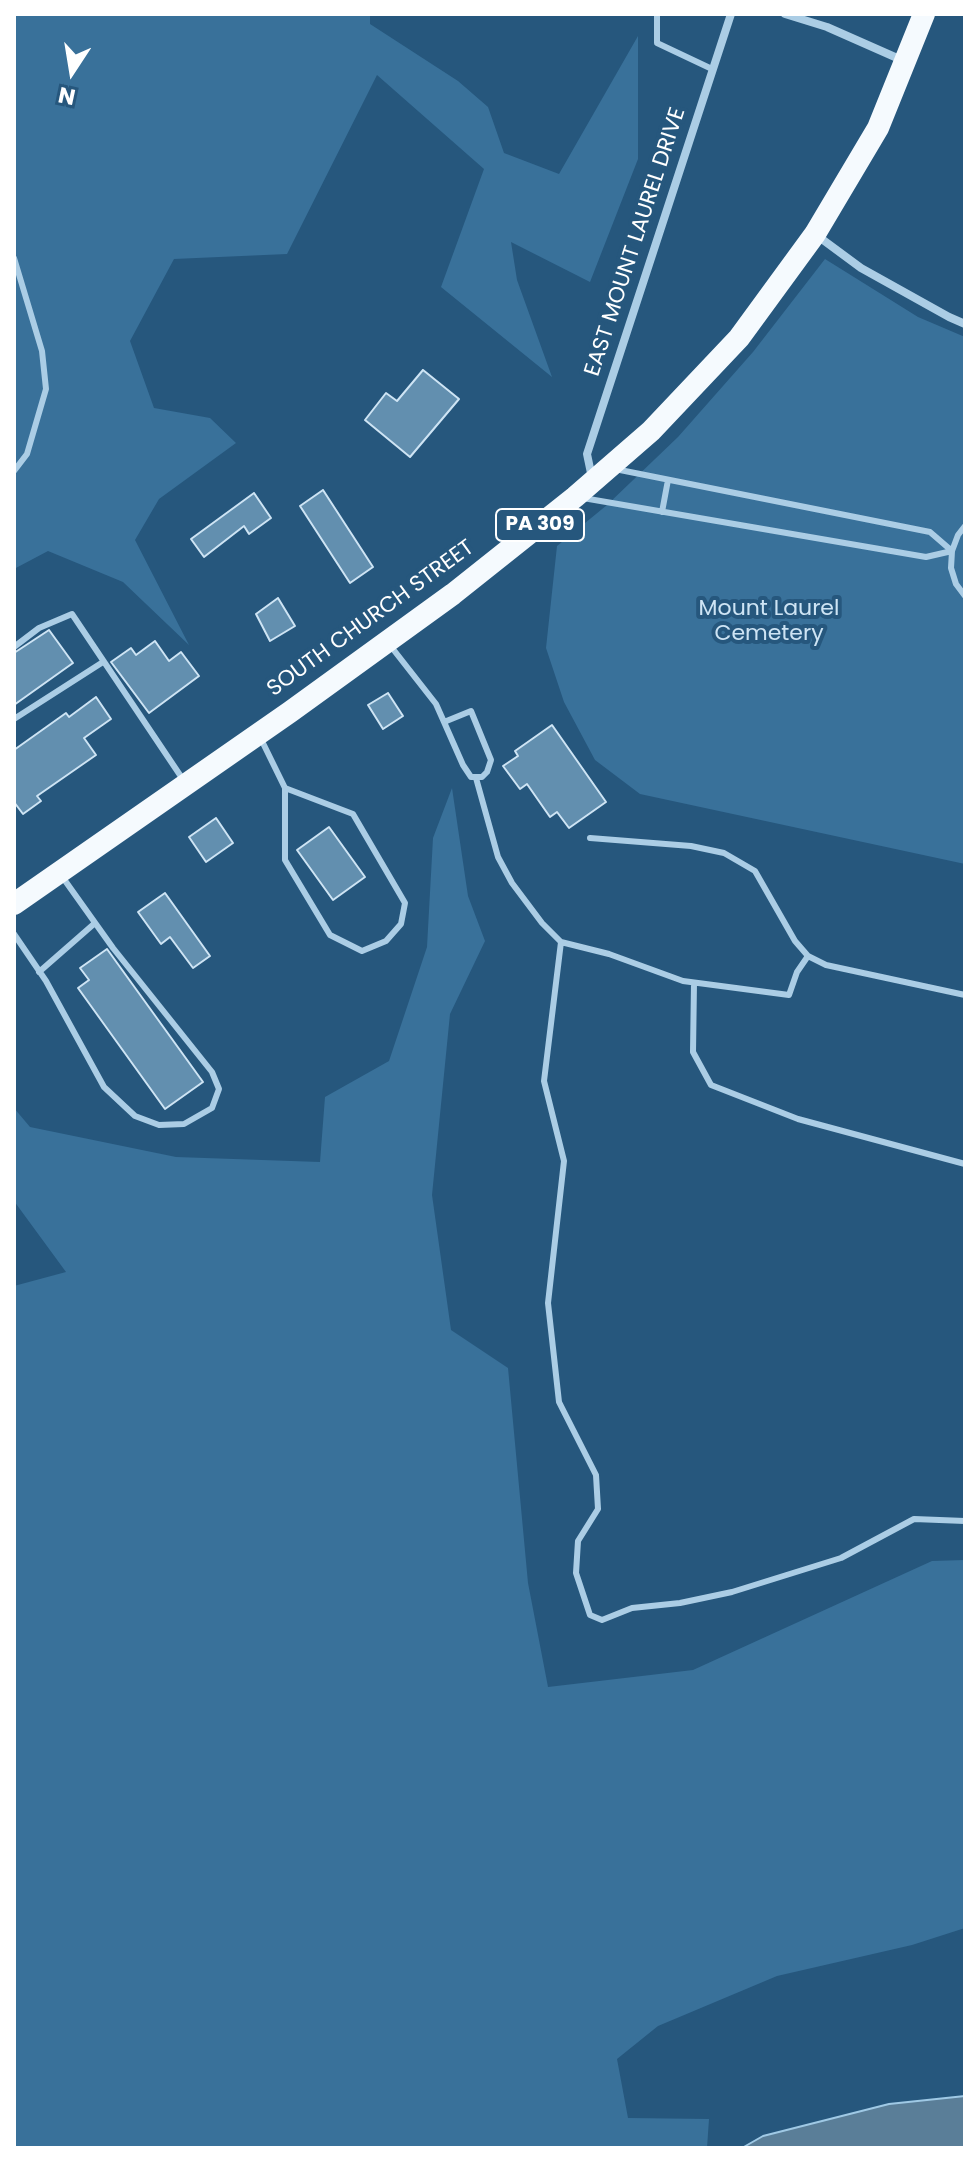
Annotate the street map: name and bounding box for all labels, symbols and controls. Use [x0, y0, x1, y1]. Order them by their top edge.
north arrow [32, 32, 112, 112]
text: N [56, 79, 78, 113]
street label: EAST MOUNT LAUREL DRIVE [580, 104, 692, 380]
road number: PA 309 [496, 509, 584, 541]
street label: SOUTH CHURCH STREET [262, 535, 480, 703]
park label: Mount Laurel Cemetery [699, 596, 839, 648]

